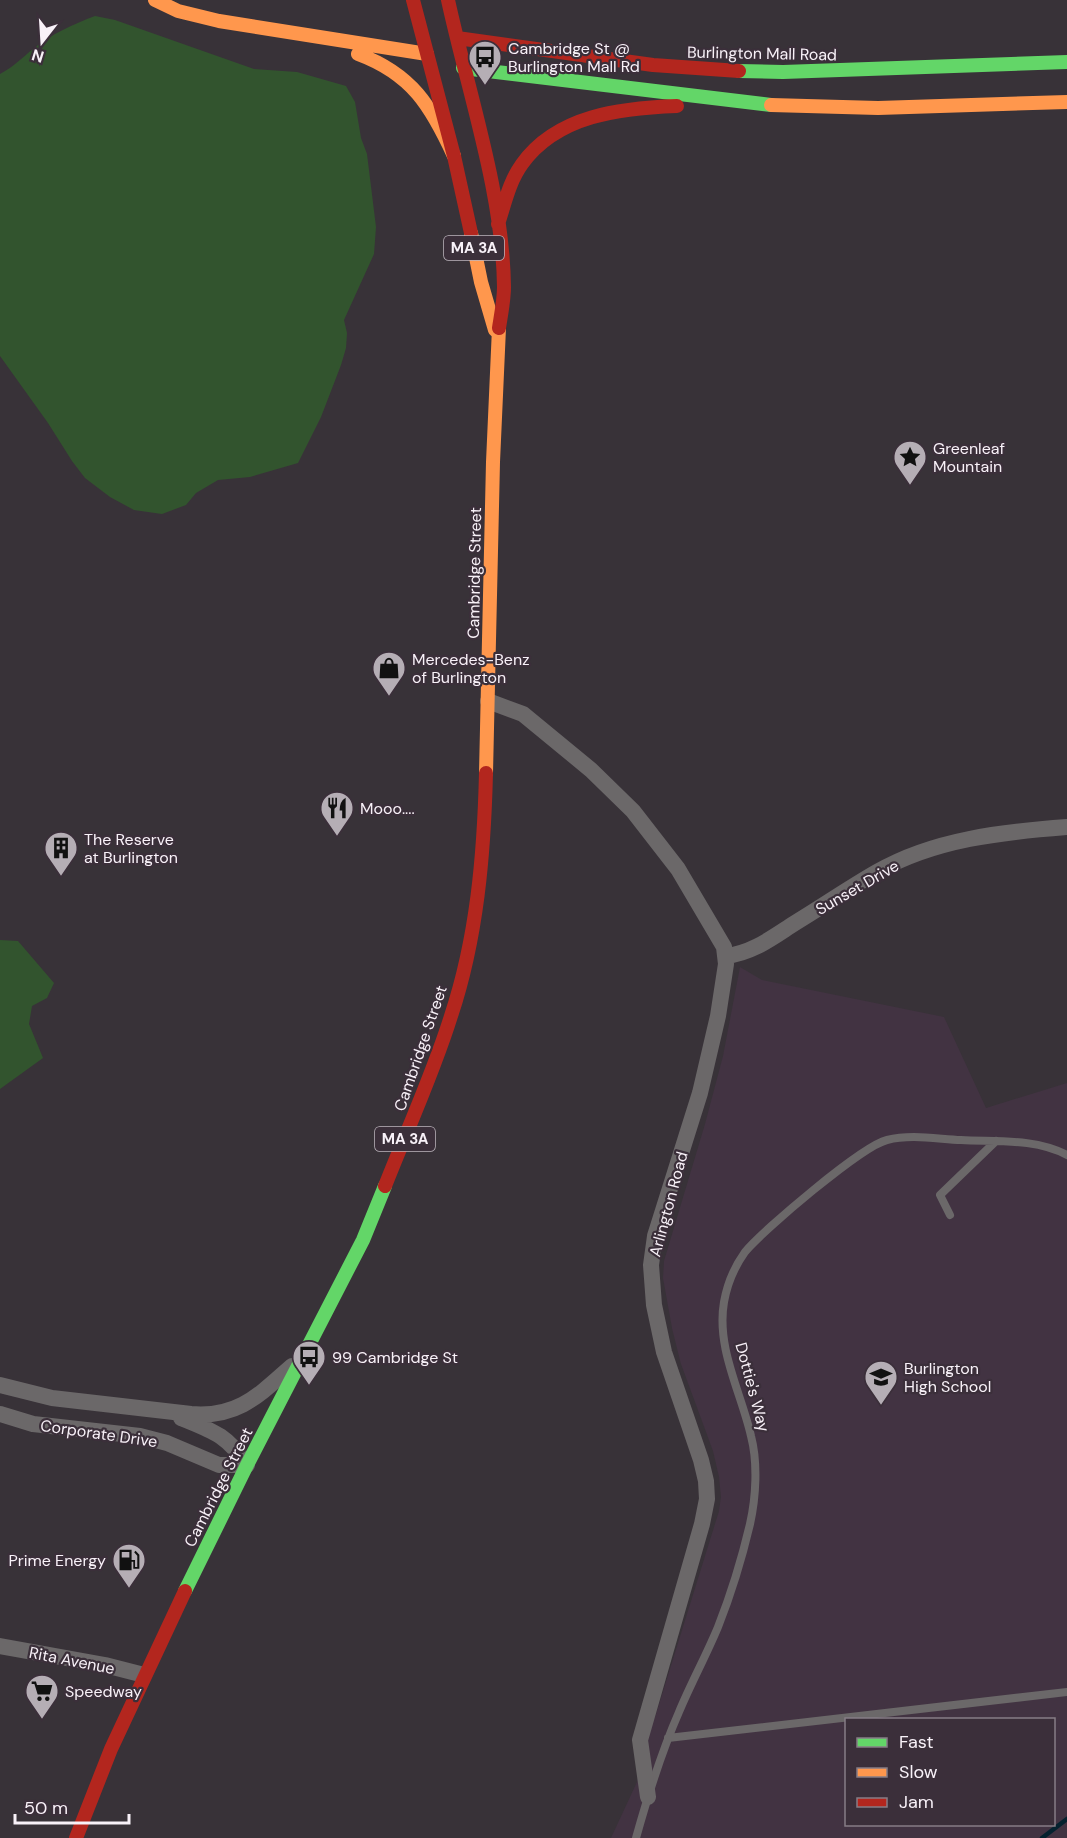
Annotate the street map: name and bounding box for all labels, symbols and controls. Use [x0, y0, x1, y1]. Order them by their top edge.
north arrow [12, 12, 72, 72]
place label: Cambridge St @ Burlington Mall Rd [508, 38, 640, 77]
bus stop icon: Cambridge St @ Burlington Mall Rd [467, 39, 503, 86]
street label: Burlington Mall Road [687, 42, 837, 65]
text: N [29, 44, 46, 68]
road number: MA 3A [444, 236, 504, 260]
place label: Greenleaf Mountain [933, 438, 1005, 477]
place icon: Greenleaf Mountain [892, 439, 928, 486]
street label: Cambridge Street [463, 507, 486, 639]
place label: Mercedes-Benz of Burlington [412, 649, 529, 688]
shop icon: Mercedes-Benz of Burlington [371, 650, 407, 697]
restaurant icon: Mooo.... [319, 790, 355, 837]
place label: Mooo.... [360, 798, 415, 819]
place label: The Reserve at Burlington [84, 829, 178, 868]
building icon: The Reserve at Burlington [43, 830, 79, 877]
street label: Sunset Drive [812, 855, 903, 920]
street label: Cambridge Street [389, 983, 452, 1114]
road number: MA 3A [375, 1127, 435, 1151]
street label: Arlington Road [644, 1149, 693, 1259]
bus stop icon: 99 Cambridge St [291, 1339, 327, 1386]
street label: Dottie's Way [730, 1340, 775, 1434]
place label: 99 Cambridge St [332, 1347, 458, 1368]
place label: Burlington High School [904, 1358, 991, 1397]
school or university icon: Burlington High School [863, 1359, 899, 1406]
street label: Corporate Drive [39, 1415, 159, 1452]
street label: Cambridge Street [179, 1424, 258, 1551]
fuel station icon: Prime Energy [111, 1542, 147, 1589]
place label: Prime Energy [8, 1550, 106, 1571]
street label: Rita Avenue [27, 1642, 117, 1679]
supermarket icon: Speedway [24, 1673, 60, 1720]
place label: Speedway [65, 1681, 142, 1702]
legend [845, 1718, 1055, 1826]
text: Fast [899, 1730, 934, 1754]
text: Slow [899, 1760, 938, 1784]
scale bar [15, 1787, 129, 1825]
text: Jam [899, 1790, 934, 1814]
text: 50 m [24, 1796, 68, 1820]

